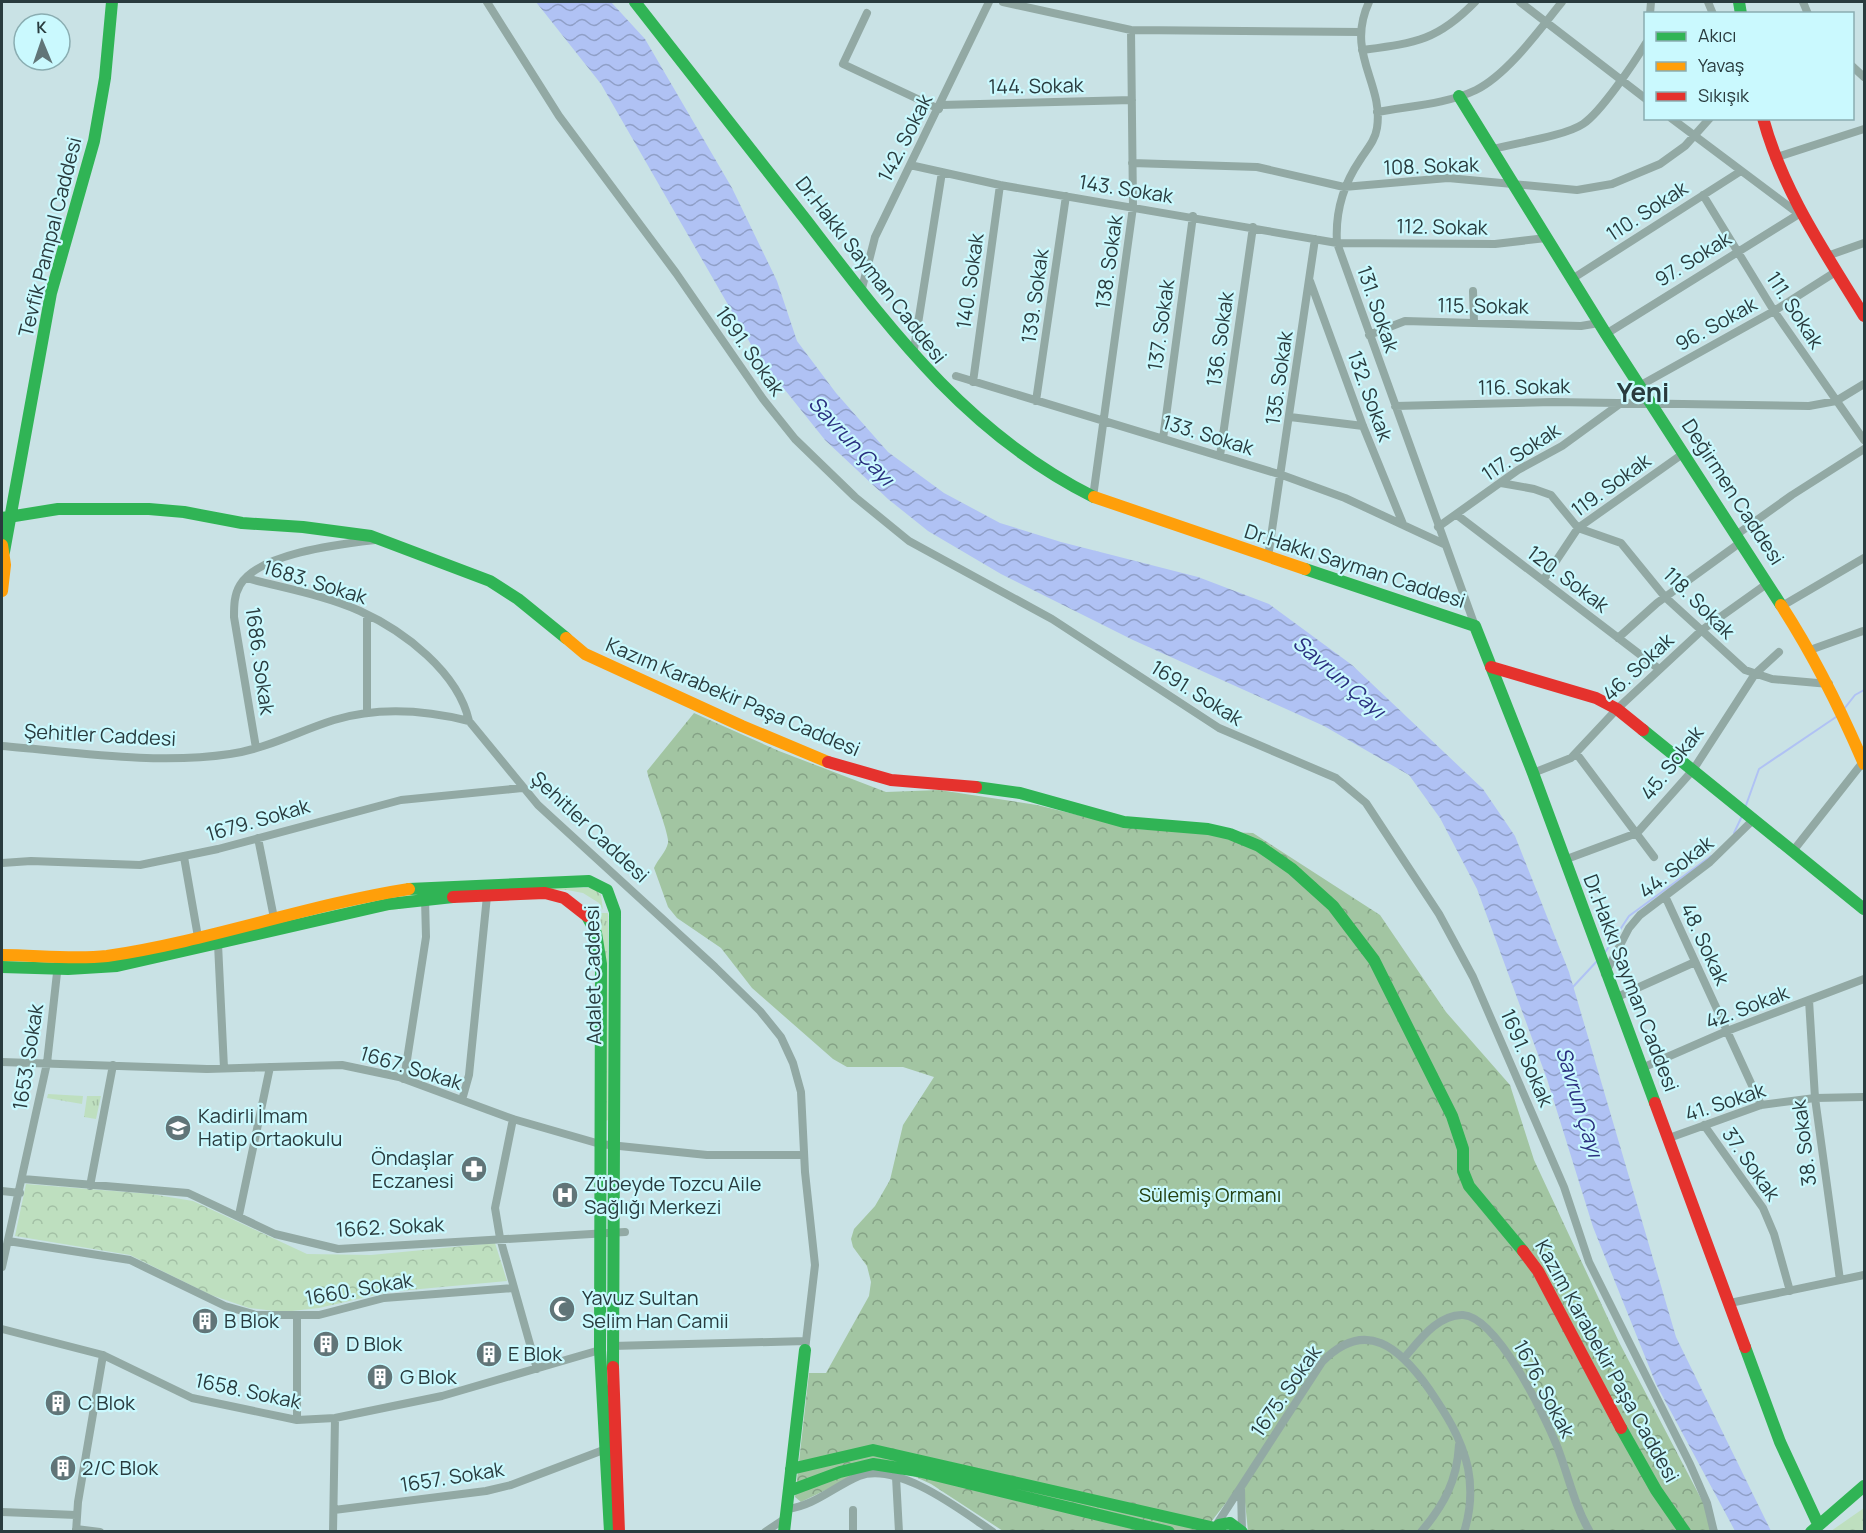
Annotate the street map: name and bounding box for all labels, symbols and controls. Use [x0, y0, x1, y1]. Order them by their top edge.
north arrow [12, 12, 72, 72]
legend [1644, 12, 1854, 120]
text: K [36, 16, 48, 38]
text: Akıcı [1698, 23, 1736, 47]
text: Yavaş [1698, 53, 1744, 77]
street label: 144. Sokak [988, 71, 1085, 100]
text: Sıkışık [1698, 83, 1750, 107]
street label: 142. Sokak [871, 88, 939, 186]
street label: Tevfik Pampal Caddesi [12, 134, 87, 340]
street label: 108. Sokak [1383, 150, 1480, 181]
street label: 143. Sokak [1077, 168, 1176, 209]
street label: Dr.Hakkı Sayman Caddesi [790, 170, 953, 369]
street label: 110. Sokak [1601, 174, 1694, 247]
street label: 138. Sokak [1089, 212, 1129, 311]
street label: 112. Sokak [1396, 212, 1489, 241]
street label: 97. Sokak [1650, 224, 1737, 293]
street label: 140. Sokak [949, 230, 990, 330]
street label: 139. Sokak [1015, 246, 1055, 345]
street label: 131. Sokak [1351, 262, 1406, 357]
street label: 111. Sokak [1760, 266, 1831, 354]
street label: 137. Sokak [1141, 277, 1180, 372]
street label: 136. Sokak [1199, 289, 1240, 388]
street label: 96. Sokak [1670, 290, 1762, 357]
street label: 115. Sokak [1437, 291, 1530, 320]
street label: 1691. Sokak [710, 301, 792, 402]
street label: 135. Sokak [1259, 328, 1299, 427]
street label: 132. Sokak [1342, 347, 1400, 446]
street label: 116. Sokak [1478, 372, 1571, 401]
district label: Yeni [1617, 374, 1669, 410]
water label: Savrun Çayı [803, 389, 902, 493]
street label: 133. Sokak [1159, 408, 1258, 462]
street label: Değirmen Caddesi [1676, 414, 1791, 570]
street label: 117. Sokak [1476, 416, 1566, 487]
street label: 119. Sokak [1566, 446, 1657, 522]
street label: Dr.Hakkı Sayman Caddesi [1241, 517, 1469, 614]
street label: 120. Sokak [1522, 539, 1615, 619]
street label: 1683. Sokak [260, 553, 371, 610]
street label: 118. Sokak [1657, 561, 1742, 645]
street label: 1686. Sokak [240, 605, 282, 718]
street label: 46. Sokak [1596, 626, 1680, 707]
water label: Savrun Çayı [1288, 628, 1393, 725]
street label: Kazım Karabekir Paşa Caddesi [602, 631, 864, 762]
street label: 1691. Sokak [1146, 654, 1249, 732]
street label: Şehitler Caddesi [23, 717, 177, 752]
street label: 45. Sokak [1634, 719, 1710, 805]
street label: Şehitler Caddesi [525, 765, 655, 888]
street label: 1679. Sokak [203, 792, 314, 847]
street label: 44. Sokak [1633, 828, 1719, 904]
street label: Dr.Hakkı Sayman Caddesi [1578, 870, 1685, 1095]
street label: 48. Sokak [1675, 898, 1737, 990]
street label: Adalet Caddesi [578, 905, 607, 1045]
street label: 42. Sokak [1701, 978, 1793, 1035]
street label: 1653. Sokak [6, 1001, 49, 1112]
street label: 1691. Sokak [1495, 1005, 1561, 1112]
street label: 1667. Sokak [357, 1039, 467, 1096]
water label: Savrun Çayı [1550, 1043, 1611, 1162]
street label: 41. Sokak [1681, 1076, 1769, 1127]
street label: 38. Sokak [1785, 1097, 1822, 1188]
place label: Kadirli İmam Hatip Ortaokulu [198, 1102, 342, 1152]
school or university icon: Kadirli İmam Hatip Ortaokulu [163, 1113, 193, 1143]
street label: 37. Sokak [1716, 1122, 1787, 1207]
place label: Öndaşlar Eczanesi [371, 1144, 454, 1194]
pharmacy icon: Öndaşlar Eczanesi [459, 1154, 489, 1184]
place label: Zübeyde Tozcu Aile Sağlığı Merkezi [584, 1170, 761, 1220]
hospital icon: Zübeyde Tozcu Aile Sağlığı Merkezi [550, 1180, 580, 1210]
park label: Sülemiş Ormanı [1139, 1181, 1281, 1208]
street label: 1662. Sokak [335, 1210, 446, 1243]
street label: Kazım Karabekir Paşa Caddesi [1529, 1234, 1686, 1487]
street label: 1660. Sokak [303, 1266, 416, 1311]
place label: Yavuz Sultan Selim Han Camii [582, 1284, 729, 1334]
mosque icon: Yavuz Sultan Selim Han Camii [547, 1294, 577, 1324]
building icon: B Blok [190, 1306, 220, 1336]
place label: B Blok [224, 1307, 280, 1334]
building icon: D Blok [311, 1329, 341, 1359]
place label: D Blok [346, 1330, 403, 1357]
street label: 1676. Sokak [1507, 1335, 1582, 1443]
building icon: E Blok [474, 1339, 504, 1369]
street label: 1675. Sokak [1244, 1339, 1328, 1442]
place label: E Blok [508, 1340, 563, 1367]
building icon: G Blok [365, 1362, 395, 1392]
place label: G Blok [400, 1363, 458, 1390]
street label: 1658. Sokak [193, 1366, 305, 1415]
building icon: C Blok [43, 1388, 73, 1418]
place label: C Blok [78, 1389, 136, 1416]
building icon: 2/C Blok [48, 1453, 78, 1483]
place label: 2/C Blok [82, 1454, 159, 1481]
street label: 1657. Sokak [398, 1455, 507, 1498]

